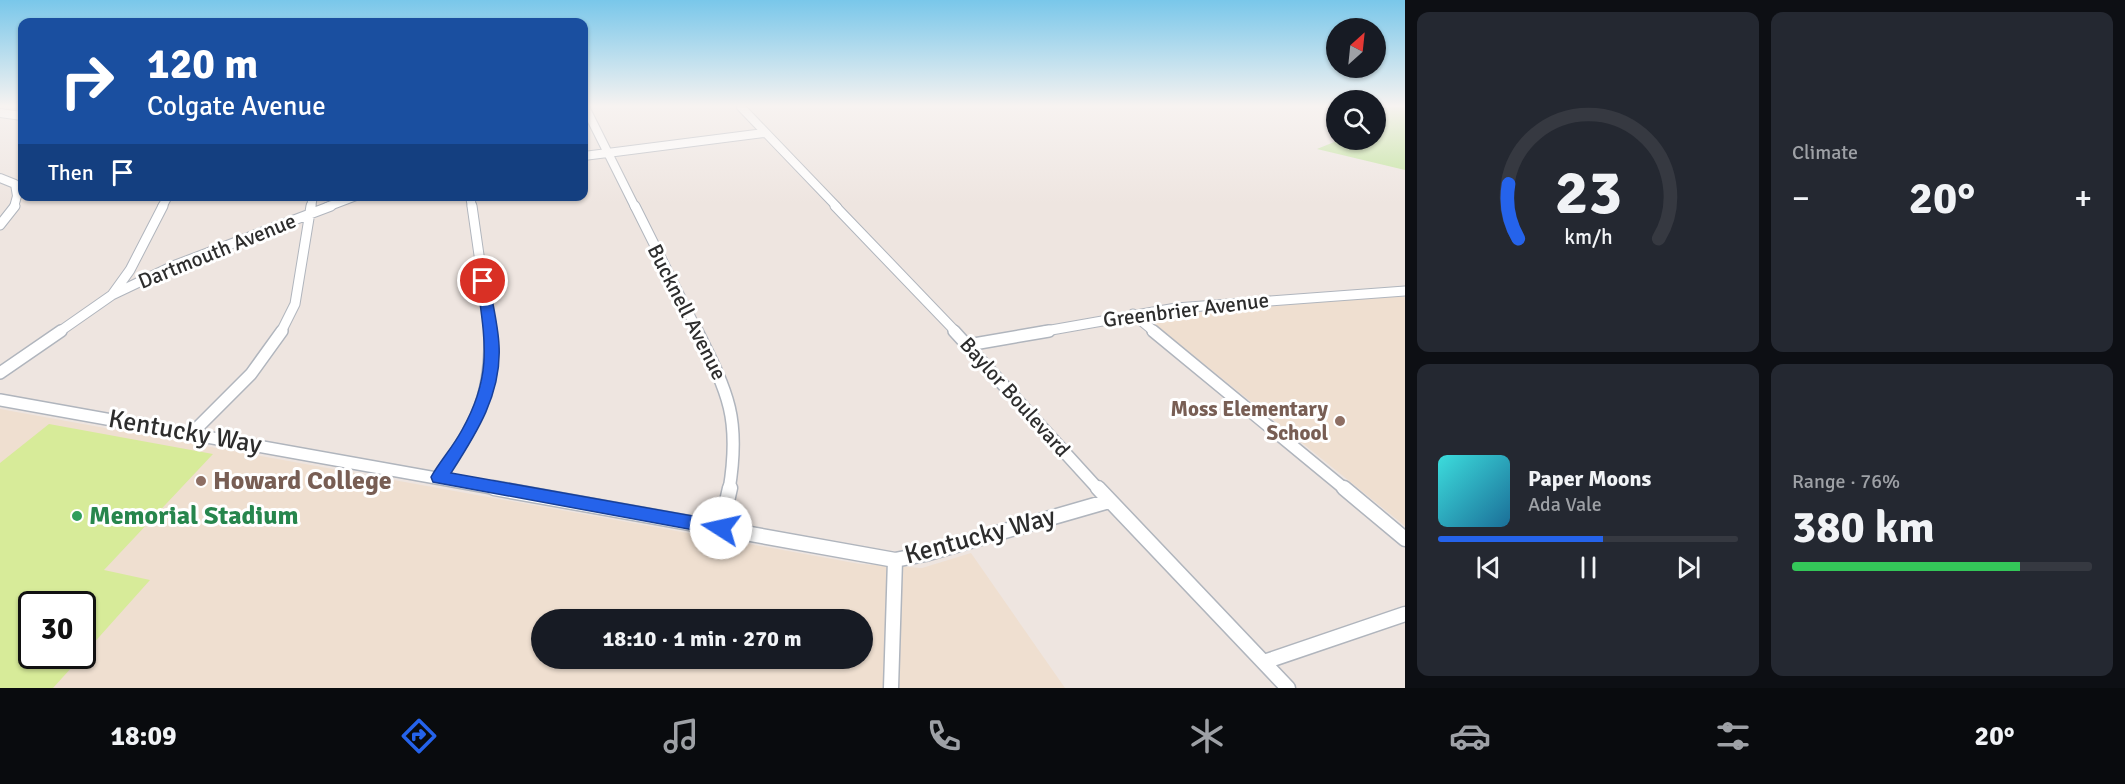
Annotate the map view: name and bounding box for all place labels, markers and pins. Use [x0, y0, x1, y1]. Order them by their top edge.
pin [457, 255, 508, 306]
place label: Moss Elementary School [1170, 396, 1329, 446]
marker: Moss Elementary School [1333, 414, 1347, 428]
place label: Howard College [213, 465, 392, 497]
marker: Howard College [194, 474, 208, 488]
place label: Memorial Stadium [89, 500, 298, 532]
marker: Memorial Stadium [70, 509, 84, 523]

